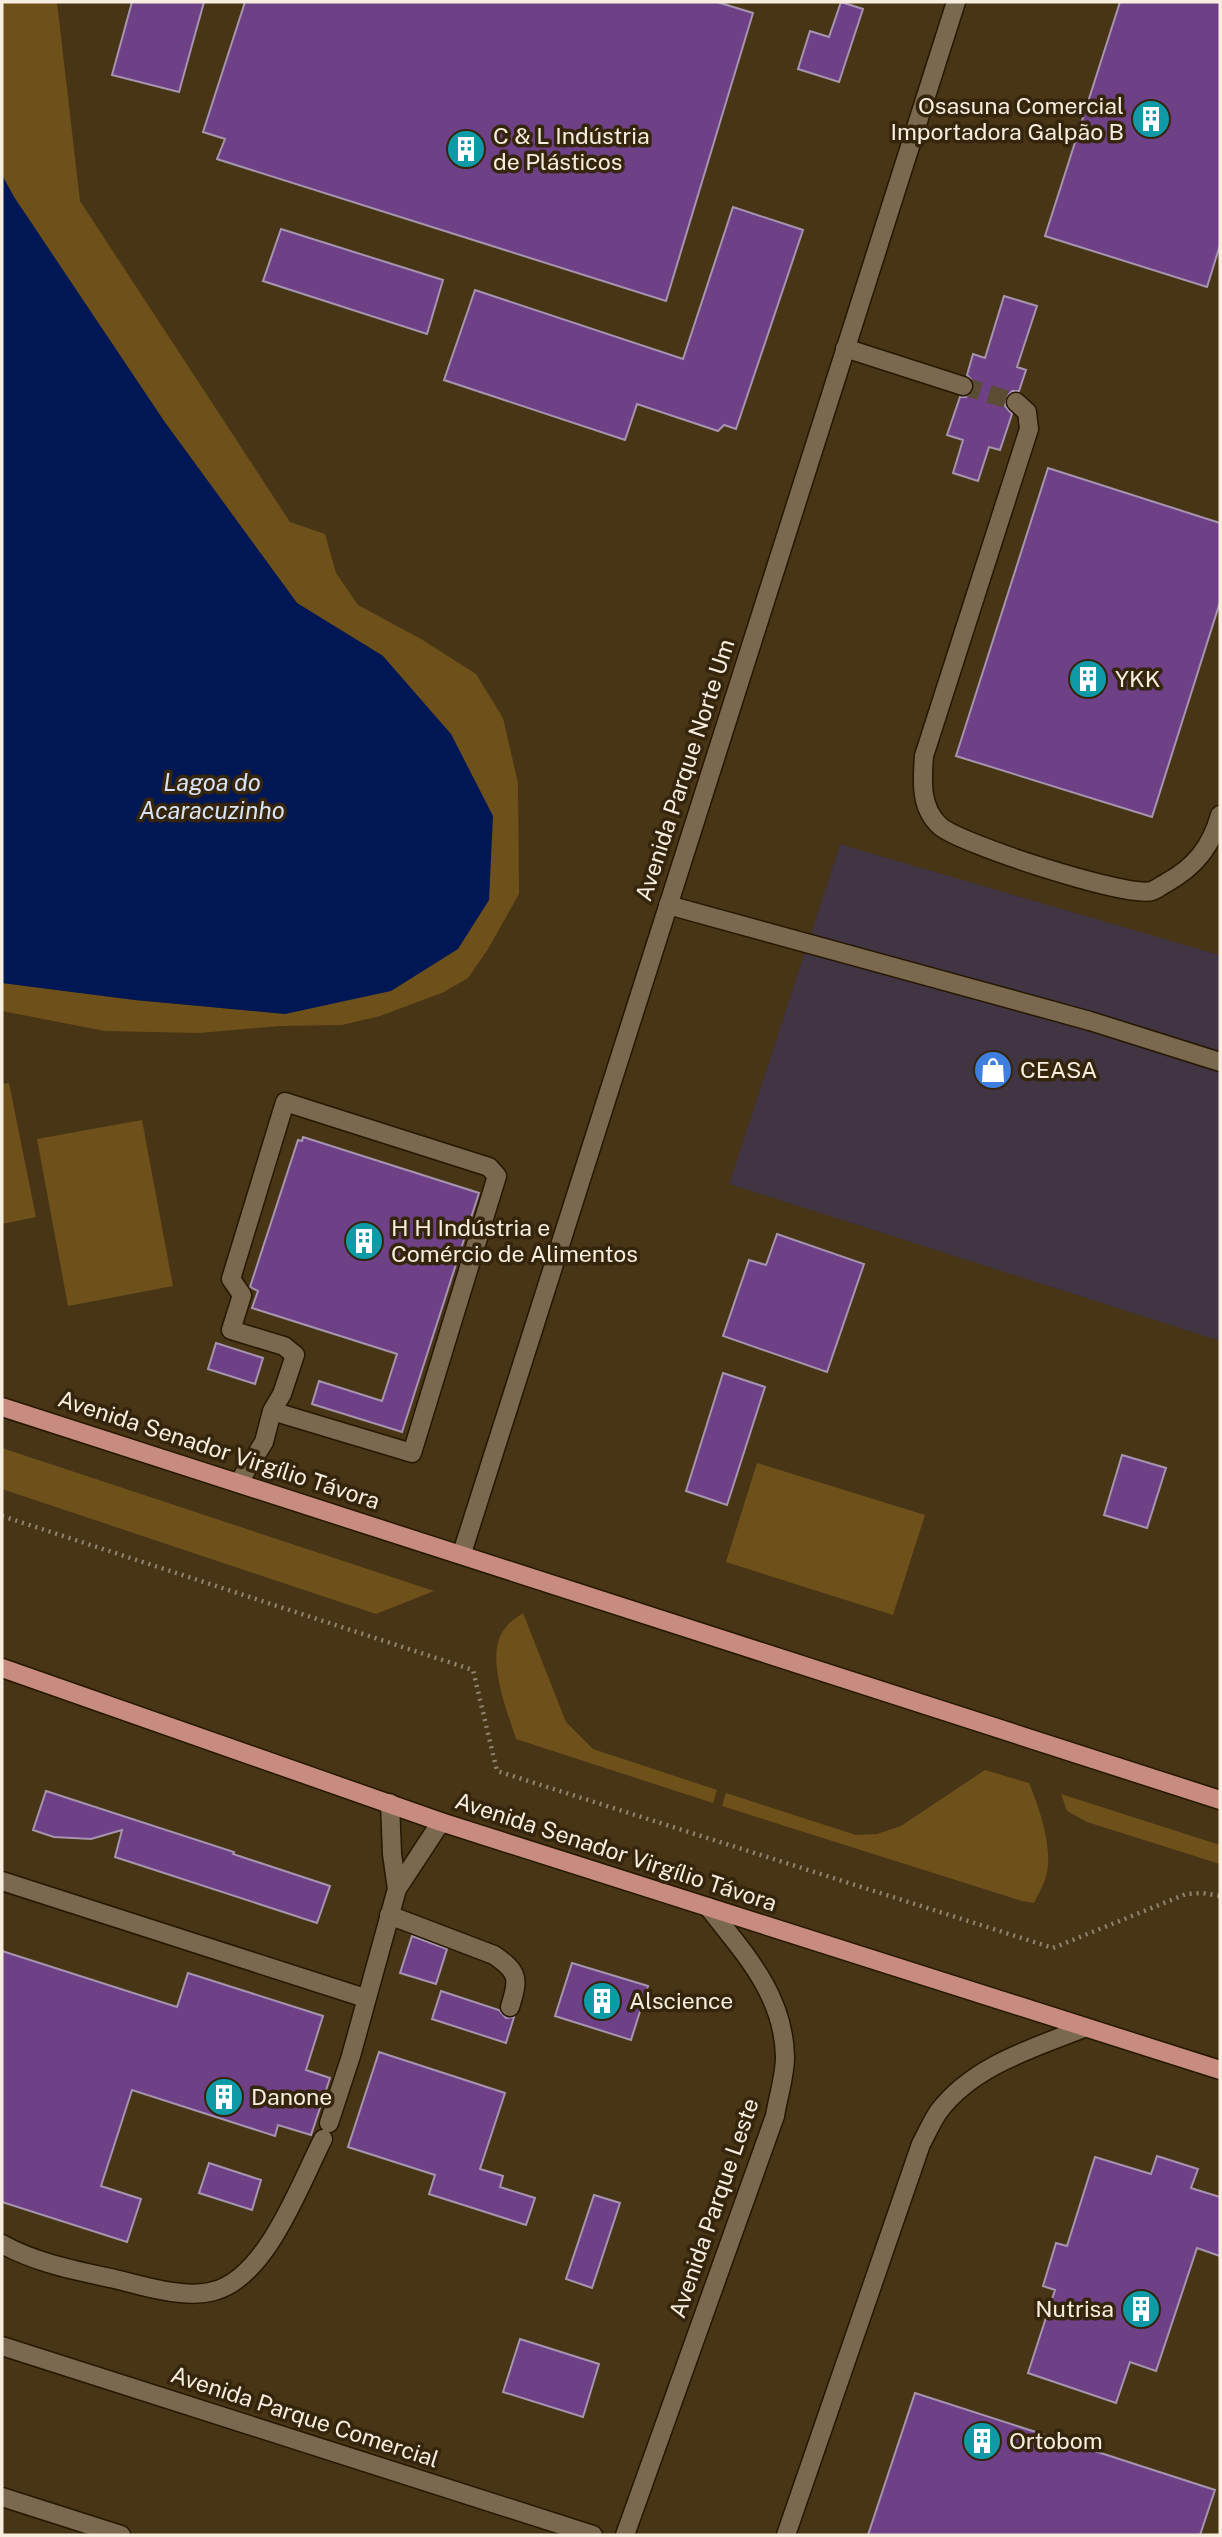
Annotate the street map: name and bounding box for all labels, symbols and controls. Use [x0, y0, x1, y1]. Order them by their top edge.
place label: Osasuna Comercial Importadora Galpão B [890, 92, 1124, 145]
building icon: Osasuna Comercial Importadora Galpão B [1130, 98, 1172, 140]
place label: C & L Indústria de Plásticos [493, 122, 650, 175]
building icon: C & L Indústria de Plásticos [445, 128, 487, 170]
street label: Avenida Parque Norte Um [629, 635, 740, 904]
building icon: YKK [1067, 658, 1109, 700]
place label: YKK [1115, 665, 1160, 692]
water label: Lagoa do Acaracuzinho [139, 768, 285, 824]
shop icon: CEASA [972, 1049, 1014, 1091]
place label: CEASA [1020, 1056, 1097, 1083]
place label: H H Indústria e Comércio de Alimentos [391, 1214, 638, 1267]
building icon: H H Indústria e Comércio de Alimentos [343, 1220, 385, 1262]
street label: Avenida Senador Virgílio Távora [55, 1385, 383, 1514]
street label: Avenida Senador Virgílio Távora [452, 1787, 780, 1916]
building icon: Alscience [581, 1980, 623, 2022]
place label: Alscience [629, 1987, 733, 2014]
building icon: Danone [203, 2076, 245, 2118]
place label: Danone [251, 2083, 332, 2110]
street label: Avenida Parque Leste [663, 2094, 764, 2321]
building icon: Nutrisa [1120, 2288, 1162, 2330]
place label: Nutrisa [1035, 2295, 1114, 2322]
street label: Avenida Parque Comercial [168, 2360, 443, 2473]
building icon: Ortobom [961, 2420, 1003, 2462]
place label: Ortobom [1009, 2427, 1103, 2454]

